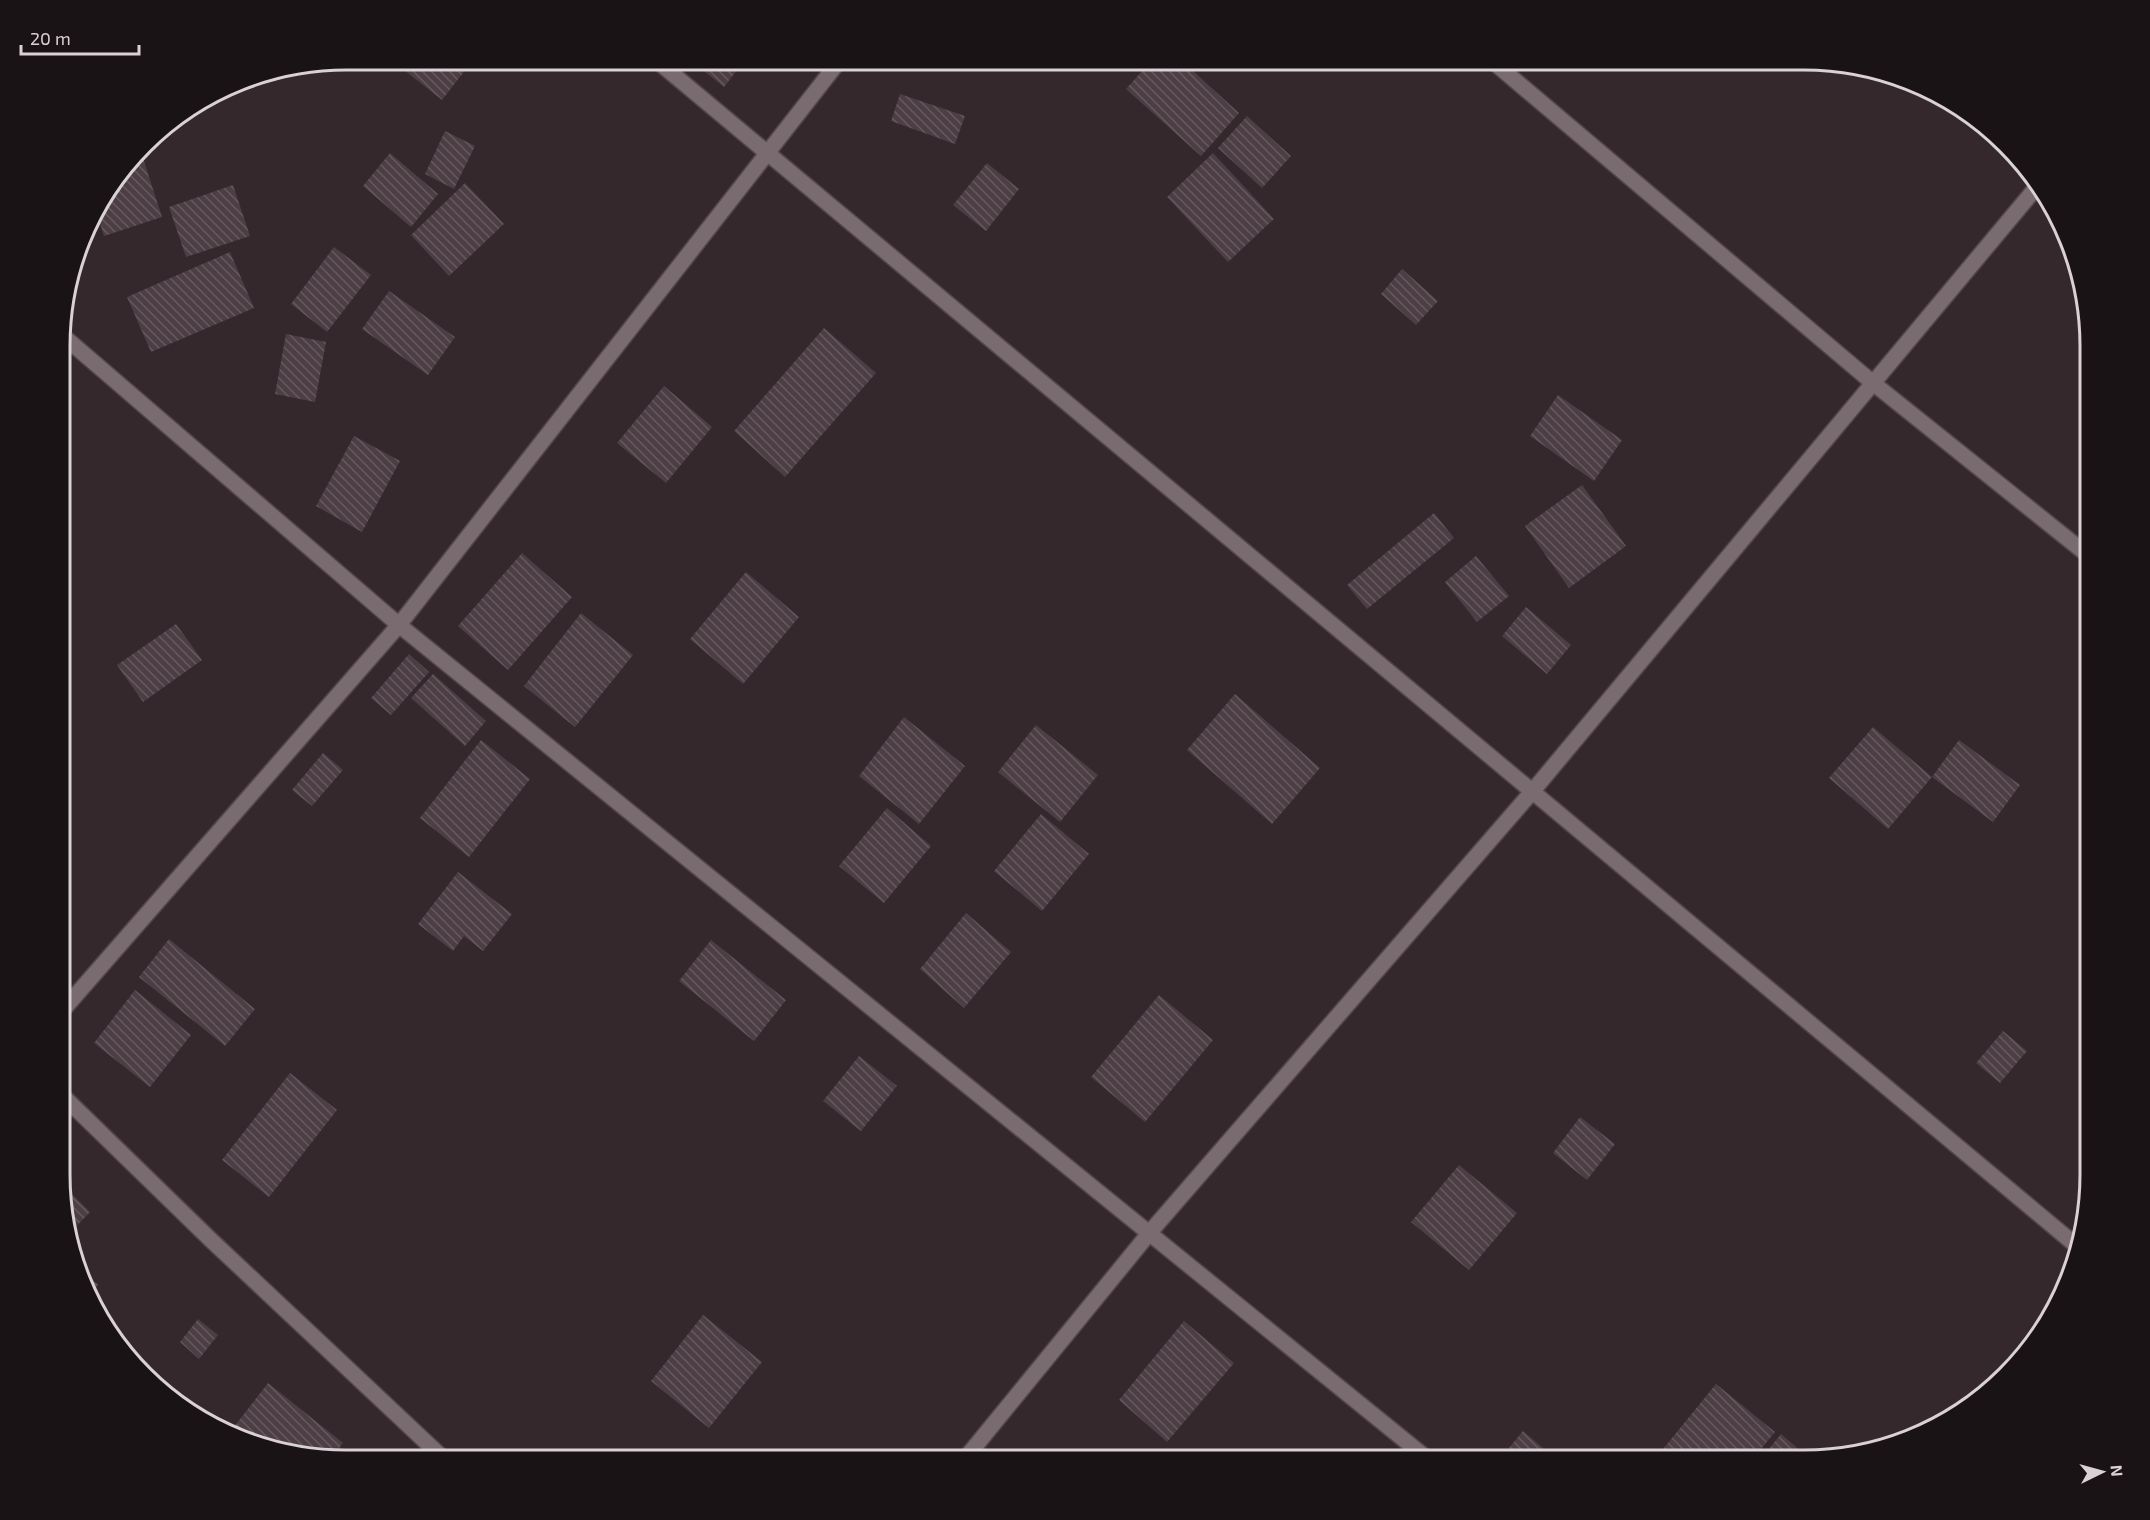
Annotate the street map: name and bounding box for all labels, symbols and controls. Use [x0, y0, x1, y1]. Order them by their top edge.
scale bar [21, 18, 140, 56]
text: 20 m [30, 27, 71, 49]
north arrow [2072, 1442, 2132, 1502]
text: N [2107, 1464, 2127, 1477]

